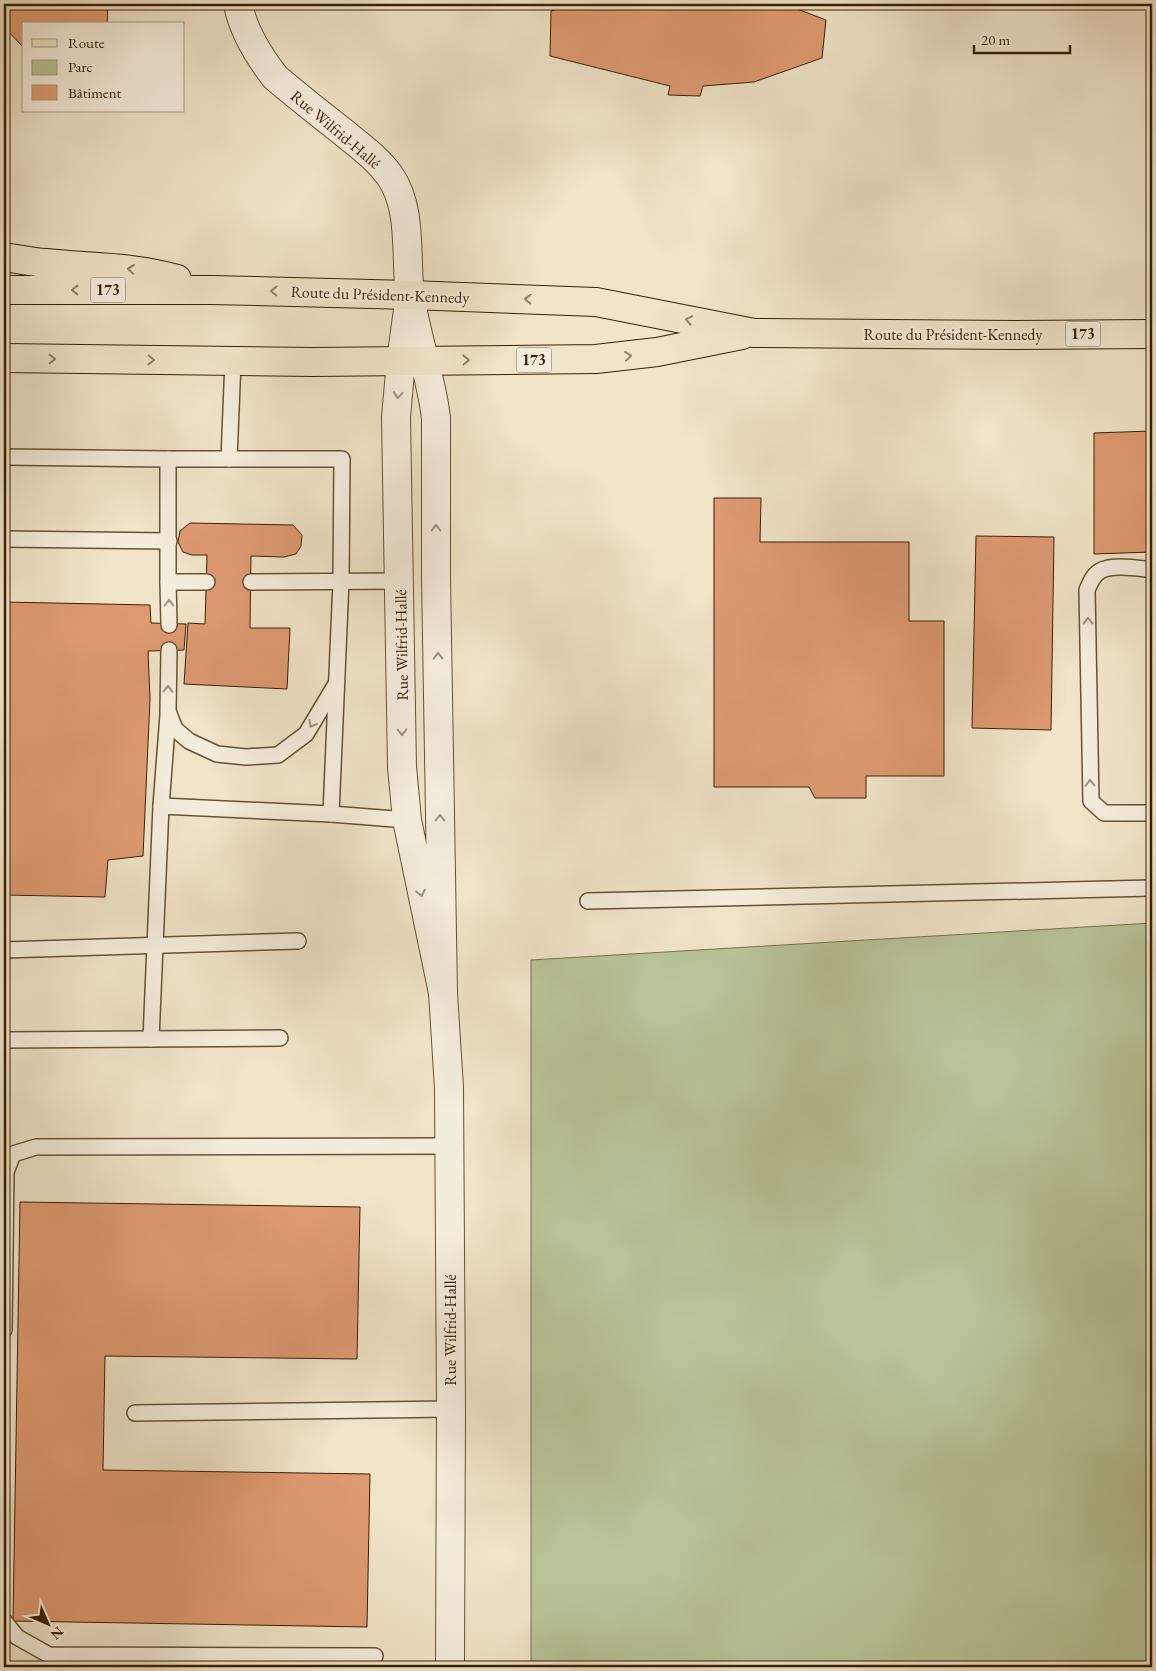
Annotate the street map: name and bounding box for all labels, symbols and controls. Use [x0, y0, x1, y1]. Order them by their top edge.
legend [22, 22, 185, 112]
scale bar [974, 22, 1070, 54]
text: 20 m [981, 30, 1010, 49]
text: Route [68, 33, 105, 52]
text: Parc [68, 57, 93, 76]
text: Bâtiment [68, 83, 122, 102]
street label: Rue Wilfrid-Hallé [286, 86, 385, 173]
one-way arrow [126, 264, 134, 275]
road number: 173 [90, 278, 126, 302]
street label: Route du Président-Kennedy [290, 281, 471, 308]
one-way arrow [71, 285, 79, 295]
one-way arrow [270, 286, 278, 296]
one-way arrow [524, 294, 532, 305]
one-way arrow [684, 315, 693, 325]
road number: 173 [1066, 322, 1100, 346]
street label: Route du Président-Kennedy [864, 324, 1043, 345]
road number: 173 [516, 348, 552, 372]
one-way arrow [625, 350, 633, 361]
one-way arrow [49, 354, 57, 364]
one-way arrow [147, 355, 155, 365]
one-way arrow [462, 355, 470, 365]
one-way arrow [392, 391, 403, 399]
one-way arrow [431, 524, 441, 532]
street label: Rue Wilfrid-Hallé [390, 589, 413, 701]
one-way arrow [164, 599, 174, 606]
one-way arrow [1082, 617, 1093, 625]
one-way arrow [433, 651, 443, 659]
one-way arrow [163, 685, 174, 693]
one-way arrow [308, 719, 318, 728]
one-way arrow [397, 729, 407, 737]
one-way arrow [1085, 779, 1095, 787]
one-way arrow [435, 814, 445, 822]
one-way arrow [415, 889, 425, 898]
street label: Rue Wilfrid-Hallé [440, 1274, 461, 1386]
north arrow [22, 1598, 72, 1648]
text: N [46, 1623, 68, 1644]

